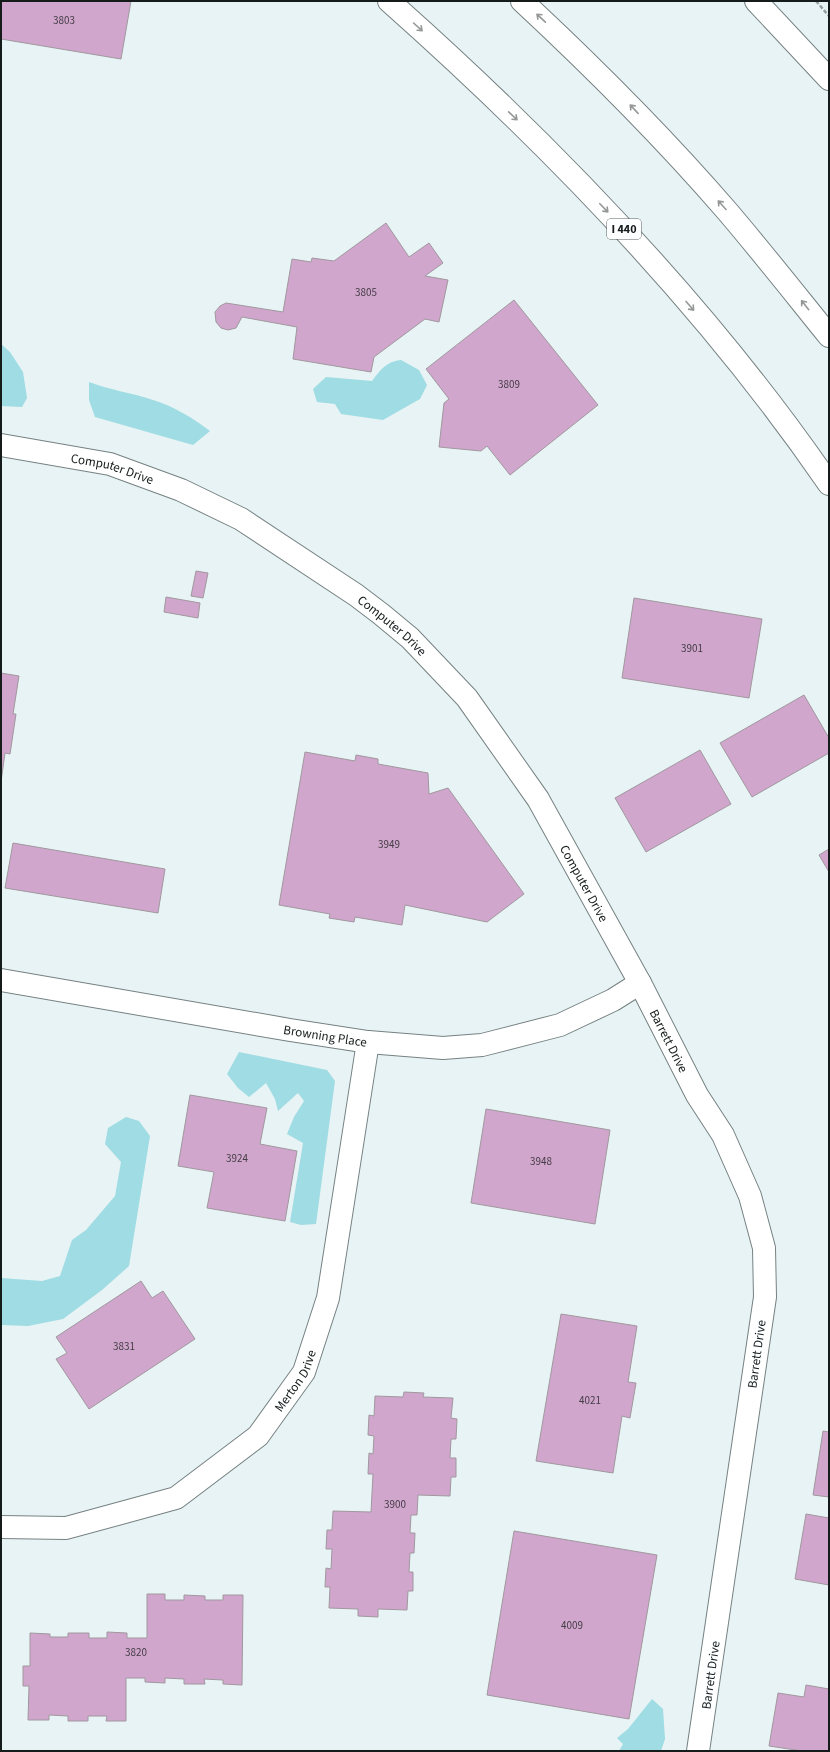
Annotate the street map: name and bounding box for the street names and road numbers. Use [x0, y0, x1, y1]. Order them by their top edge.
road number: I 440 [607, 219, 641, 239]
street label: Computer Drive [69, 449, 156, 489]
street label: Computer Drive [354, 591, 430, 660]
street label: Computer Drive [555, 842, 612, 925]
street label: Barrett Drive [645, 1006, 692, 1076]
street label: Browning Place [282, 1021, 368, 1052]
street label: Barrett Drive [743, 1319, 771, 1389]
street label: Merton Drive [270, 1347, 321, 1416]
street label: Barrett Drive [697, 1640, 725, 1710]

